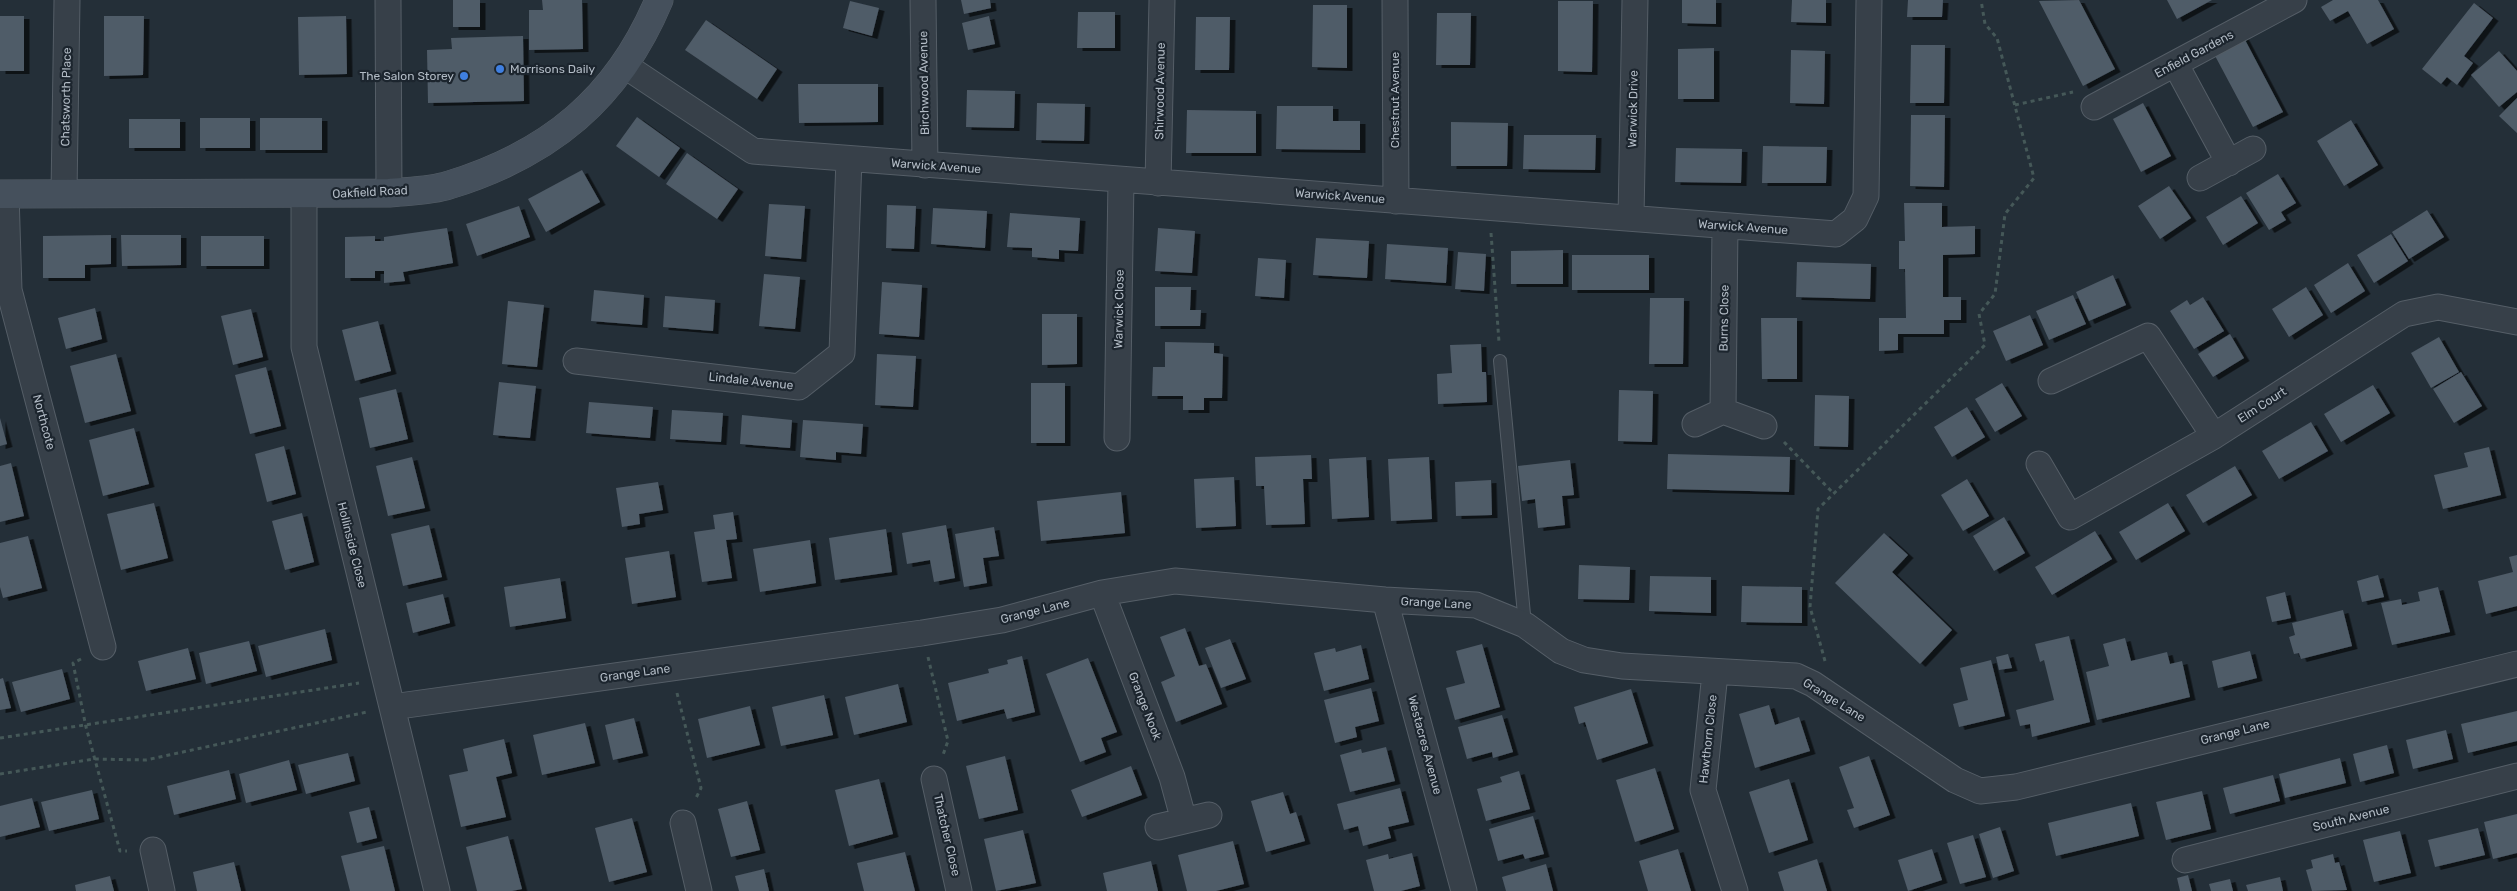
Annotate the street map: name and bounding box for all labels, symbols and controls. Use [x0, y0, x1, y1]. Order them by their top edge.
street label: Enfield Gardens [2152, 27, 2236, 81]
street label: Birchwood Avenue [916, 30, 932, 135]
street label: Shirwood Avenue [1152, 42, 1168, 140]
street label: Chatsworth Place [58, 47, 74, 147]
street label: Chestnut Avenue [1388, 51, 1402, 148]
place label: Morrisons Daily [510, 62, 595, 76]
marker: Morrisons Daily [494, 63, 506, 75]
place label: The Salon Storey [360, 69, 454, 83]
marker: The Salon Storey [458, 70, 470, 82]
street label: Warwick Drive [1625, 70, 1641, 148]
street label: Warwick Avenue [890, 156, 982, 176]
street label: Oakfield Road [332, 183, 408, 201]
street label: Warwick Avenue [1294, 186, 1386, 206]
street label: Warwick Avenue [1697, 217, 1789, 237]
street label: Warwick Close [1111, 269, 1127, 349]
street label: Burns Close [1716, 284, 1732, 352]
street label: Lindale Avenue [708, 370, 794, 392]
street label: Elm Court [2235, 384, 2289, 426]
street label: Northcote [30, 393, 58, 451]
street label: Hollinside Close [335, 501, 369, 590]
street label: Grange Lane [1400, 594, 1472, 612]
street label: Grange Lane [999, 596, 1071, 626]
street label: Grange Lane [599, 661, 671, 685]
street label: Grange Nook [1126, 670, 1165, 743]
street label: Grange Lane [1800, 675, 1868, 725]
street label: Westacres Avenue [1405, 694, 1445, 796]
street label: Hawthorn Close [1696, 694, 1720, 784]
street label: Grange Lane [2199, 717, 2271, 747]
street label: Thatcher Close [931, 793, 963, 878]
street label: South Avenue [2311, 802, 2391, 834]

